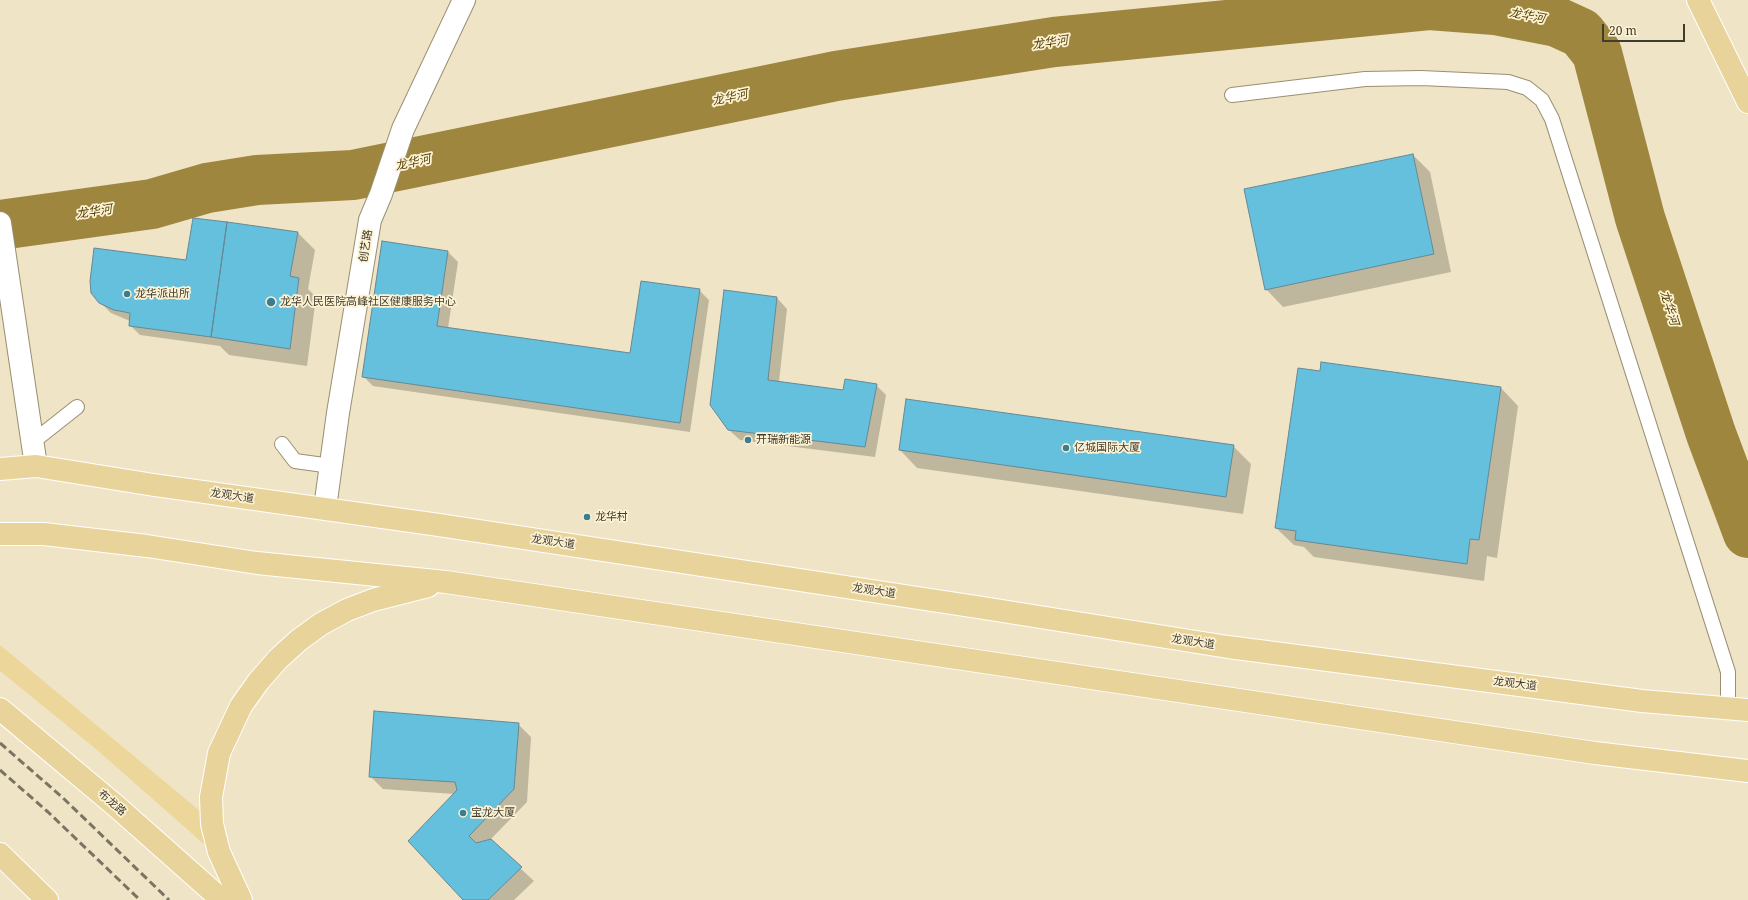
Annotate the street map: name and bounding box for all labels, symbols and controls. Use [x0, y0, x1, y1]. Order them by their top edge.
water label: 龙华河 [1508, 5, 1546, 27]
scale bar [1604, 16, 1687, 42]
text: 20 m [1609, 22, 1637, 39]
water label: 龙华河 [1031, 33, 1069, 53]
water label: 龙华河 [711, 87, 749, 109]
water label: 龙华河 [394, 152, 432, 174]
water label: 龙华河 [75, 202, 113, 222]
street label: 创艺路 [357, 229, 375, 263]
place label: 龙华派出所 [135, 287, 190, 301]
marker: 龙华派出所 [122, 289, 132, 299]
water label: 龙华河 [1657, 289, 1681, 327]
place label: 龙华人民医院高峰社区健康服务中心 [280, 295, 456, 309]
marker: 龙华人民医院高峰社区健康服务中心 [265, 296, 277, 308]
place label: 开瑞新能源 [756, 433, 811, 447]
marker: 开瑞新能源 [743, 435, 753, 445]
place label: 亿城国际大厦 [1074, 441, 1140, 455]
marker: 亿城国际大厦 [1061, 443, 1071, 453]
street label: 龙观大道 [209, 486, 255, 506]
place label: 龙华村 [595, 510, 628, 524]
marker: 龙华村 [582, 512, 592, 522]
street label: 龙观大道 [530, 532, 576, 552]
street label: 龙观大道 [851, 581, 897, 601]
street label: 龙观大道 [1170, 632, 1216, 652]
street label: 龙观大道 [1492, 675, 1538, 693]
street label: 布龙路 [95, 787, 129, 819]
place label: 宝龙大厦 [471, 806, 515, 820]
marker: 宝龙大厦 [458, 808, 468, 818]

